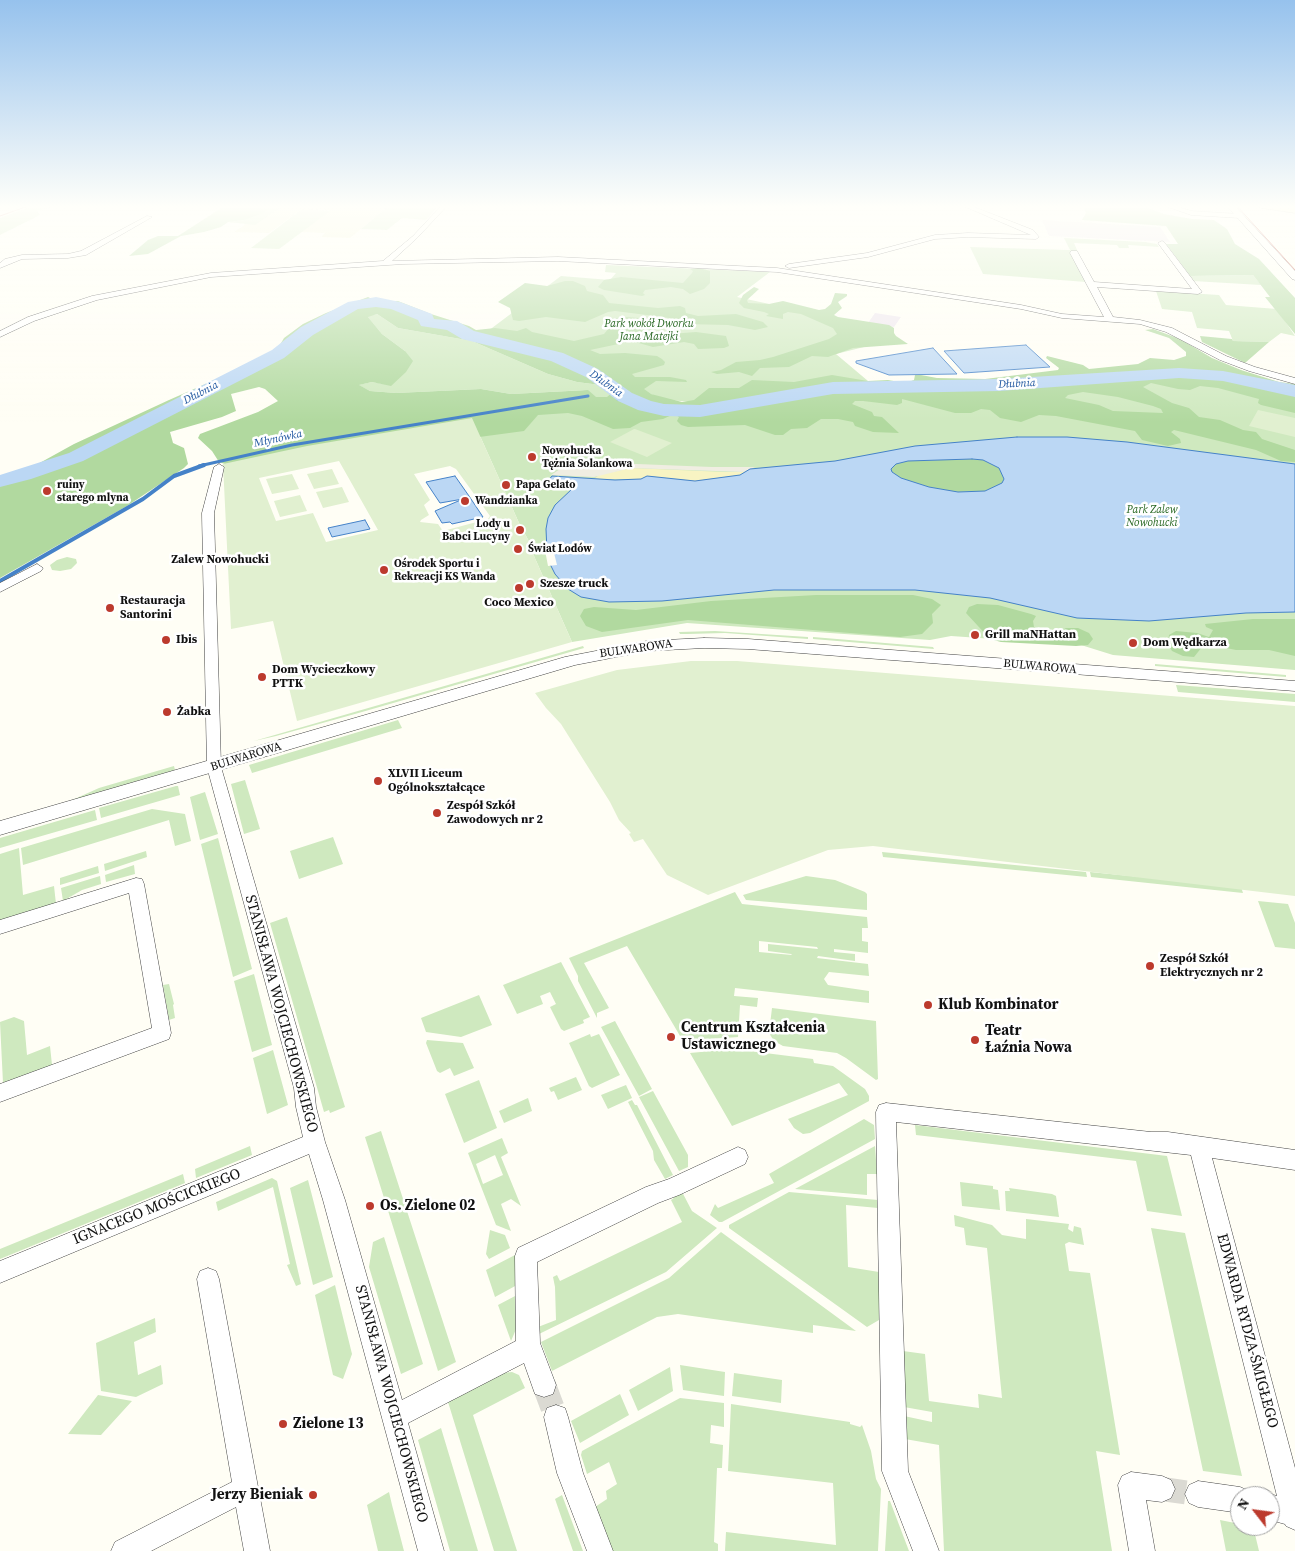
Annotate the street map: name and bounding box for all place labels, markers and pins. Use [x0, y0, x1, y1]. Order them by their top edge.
place label: Nowohucka Tężnia Solankowa [542, 444, 632, 470]
marker: Nowohucka Tężnia Solankowa [526, 451, 538, 463]
place label: ruiny starego mlyna [57, 478, 129, 504]
place label: Papa Gelato [516, 478, 575, 492]
marker: Papa Gelato [500, 479, 512, 491]
marker: ruiny starego mlyna [41, 485, 53, 497]
place label: Wandzianka [475, 494, 538, 508]
marker: Wandzianka [459, 495, 471, 507]
place label: Lody u Babci Lucyny [442, 517, 510, 543]
marker: Lody u Babci Lucyny [514, 524, 526, 536]
place label: Świat Lodów [528, 542, 592, 556]
marker: Świat Lodów [512, 543, 524, 555]
place label: Ośrodek Sportu i Rekreacji KS Wanda [394, 557, 495, 583]
marker: Ośrodek Sportu i Rekreacji KS Wanda [378, 564, 390, 576]
place label: Szesze truck [540, 577, 608, 591]
marker: Szesze truck [524, 578, 536, 590]
marker: Coco Mexico [513, 582, 525, 594]
place label: Restauracja Santorini [120, 594, 185, 622]
place label: Coco Mexico [484, 596, 554, 610]
marker: Restauracja Santorini [104, 602, 116, 614]
place label: Grill maNHattan [985, 628, 1076, 642]
marker: Grill maNHattan [969, 629, 981, 641]
place label: Ibis [176, 633, 197, 647]
marker: Ibis [160, 634, 172, 646]
place label: Dom Wędkarza [1143, 636, 1227, 650]
marker: Dom Wędkarza [1127, 637, 1139, 649]
place label: Dom Wycieczkowy PTTK [272, 663, 375, 691]
marker: Dom Wycieczkowy PTTK [256, 671, 268, 683]
place label: Żabka [177, 705, 211, 719]
marker: Żabka [161, 706, 173, 718]
place label: XLVII Liceum Ogólnokształcące [388, 767, 485, 795]
marker: XLVII Liceum Ogólnokształcące [372, 775, 384, 787]
place label: Zespół Szkół Zawodowych nr 2 [447, 799, 543, 827]
marker: Zespół Szkół Zawodowych nr 2 [431, 807, 443, 819]
place label: Zespół Szkół Elektrycznych nr 2 [1160, 952, 1263, 980]
marker: Zespół Szkół Elektrycznych nr 2 [1144, 960, 1156, 972]
place label: Klub Kombinator [938, 996, 1059, 1014]
marker: Klub Kombinator [922, 999, 934, 1011]
place label: Centrum Kształcenia Ustawicznego [681, 1019, 825, 1054]
place label: Teatr Łaźnia Nowa [985, 1022, 1072, 1057]
marker: Centrum Kształcenia Ustawicznego [665, 1031, 677, 1043]
marker: Teatr Łaźnia Nowa [969, 1034, 981, 1046]
place label: Os. Zielone 02 [380, 1197, 475, 1215]
marker: Os. Zielone 02 [364, 1200, 376, 1212]
place label: Zielone 13 [293, 1415, 364, 1433]
marker: Zielone 13 [277, 1418, 289, 1430]
place label: Jerzy Bieniak [211, 1486, 303, 1504]
marker: Jerzy Bieniak [307, 1489, 319, 1501]

